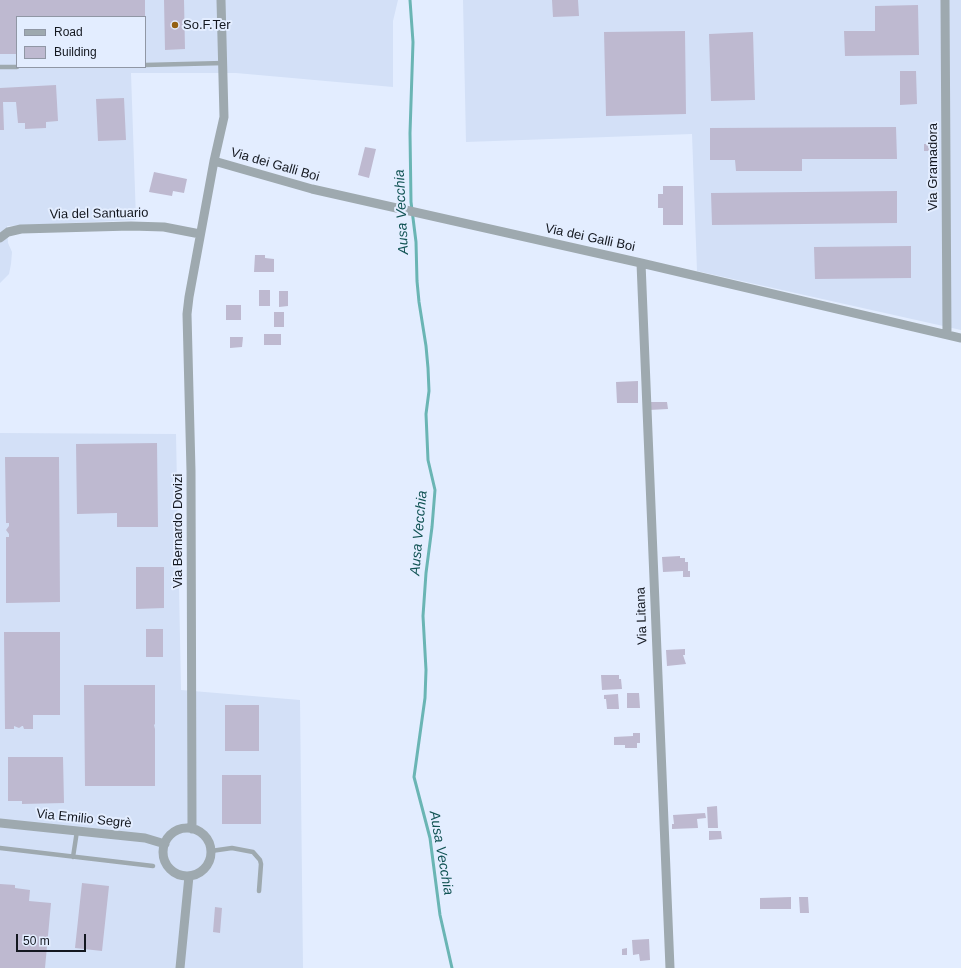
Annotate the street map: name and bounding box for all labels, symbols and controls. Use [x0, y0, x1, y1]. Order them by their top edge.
legend [16, 16, 146, 68]
place label: So.F.Ter [183, 17, 231, 33]
marker: So.F.Ter [170, 20, 180, 30]
text: Road [54, 25, 83, 39]
text: Building [54, 45, 97, 59]
street label: Via Gramadora [925, 123, 941, 211]
street label: Via dei Galli Boi [229, 145, 321, 185]
water label: Ausa Vecchia [391, 169, 413, 255]
street label: Via del Santuario [49, 205, 149, 223]
street label: Via dei Galli Boi [544, 221, 636, 255]
street label: Via Bernardo Dovizi [170, 474, 186, 588]
water label: Ausa Vecchia [407, 490, 431, 576]
street label: Via Litana [633, 587, 651, 645]
street label: Via Emilio Segrè [36, 806, 132, 832]
water label: Ausa Vecchia [425, 810, 457, 896]
scale bar [18, 926, 88, 952]
text: 50 m [23, 934, 50, 948]

